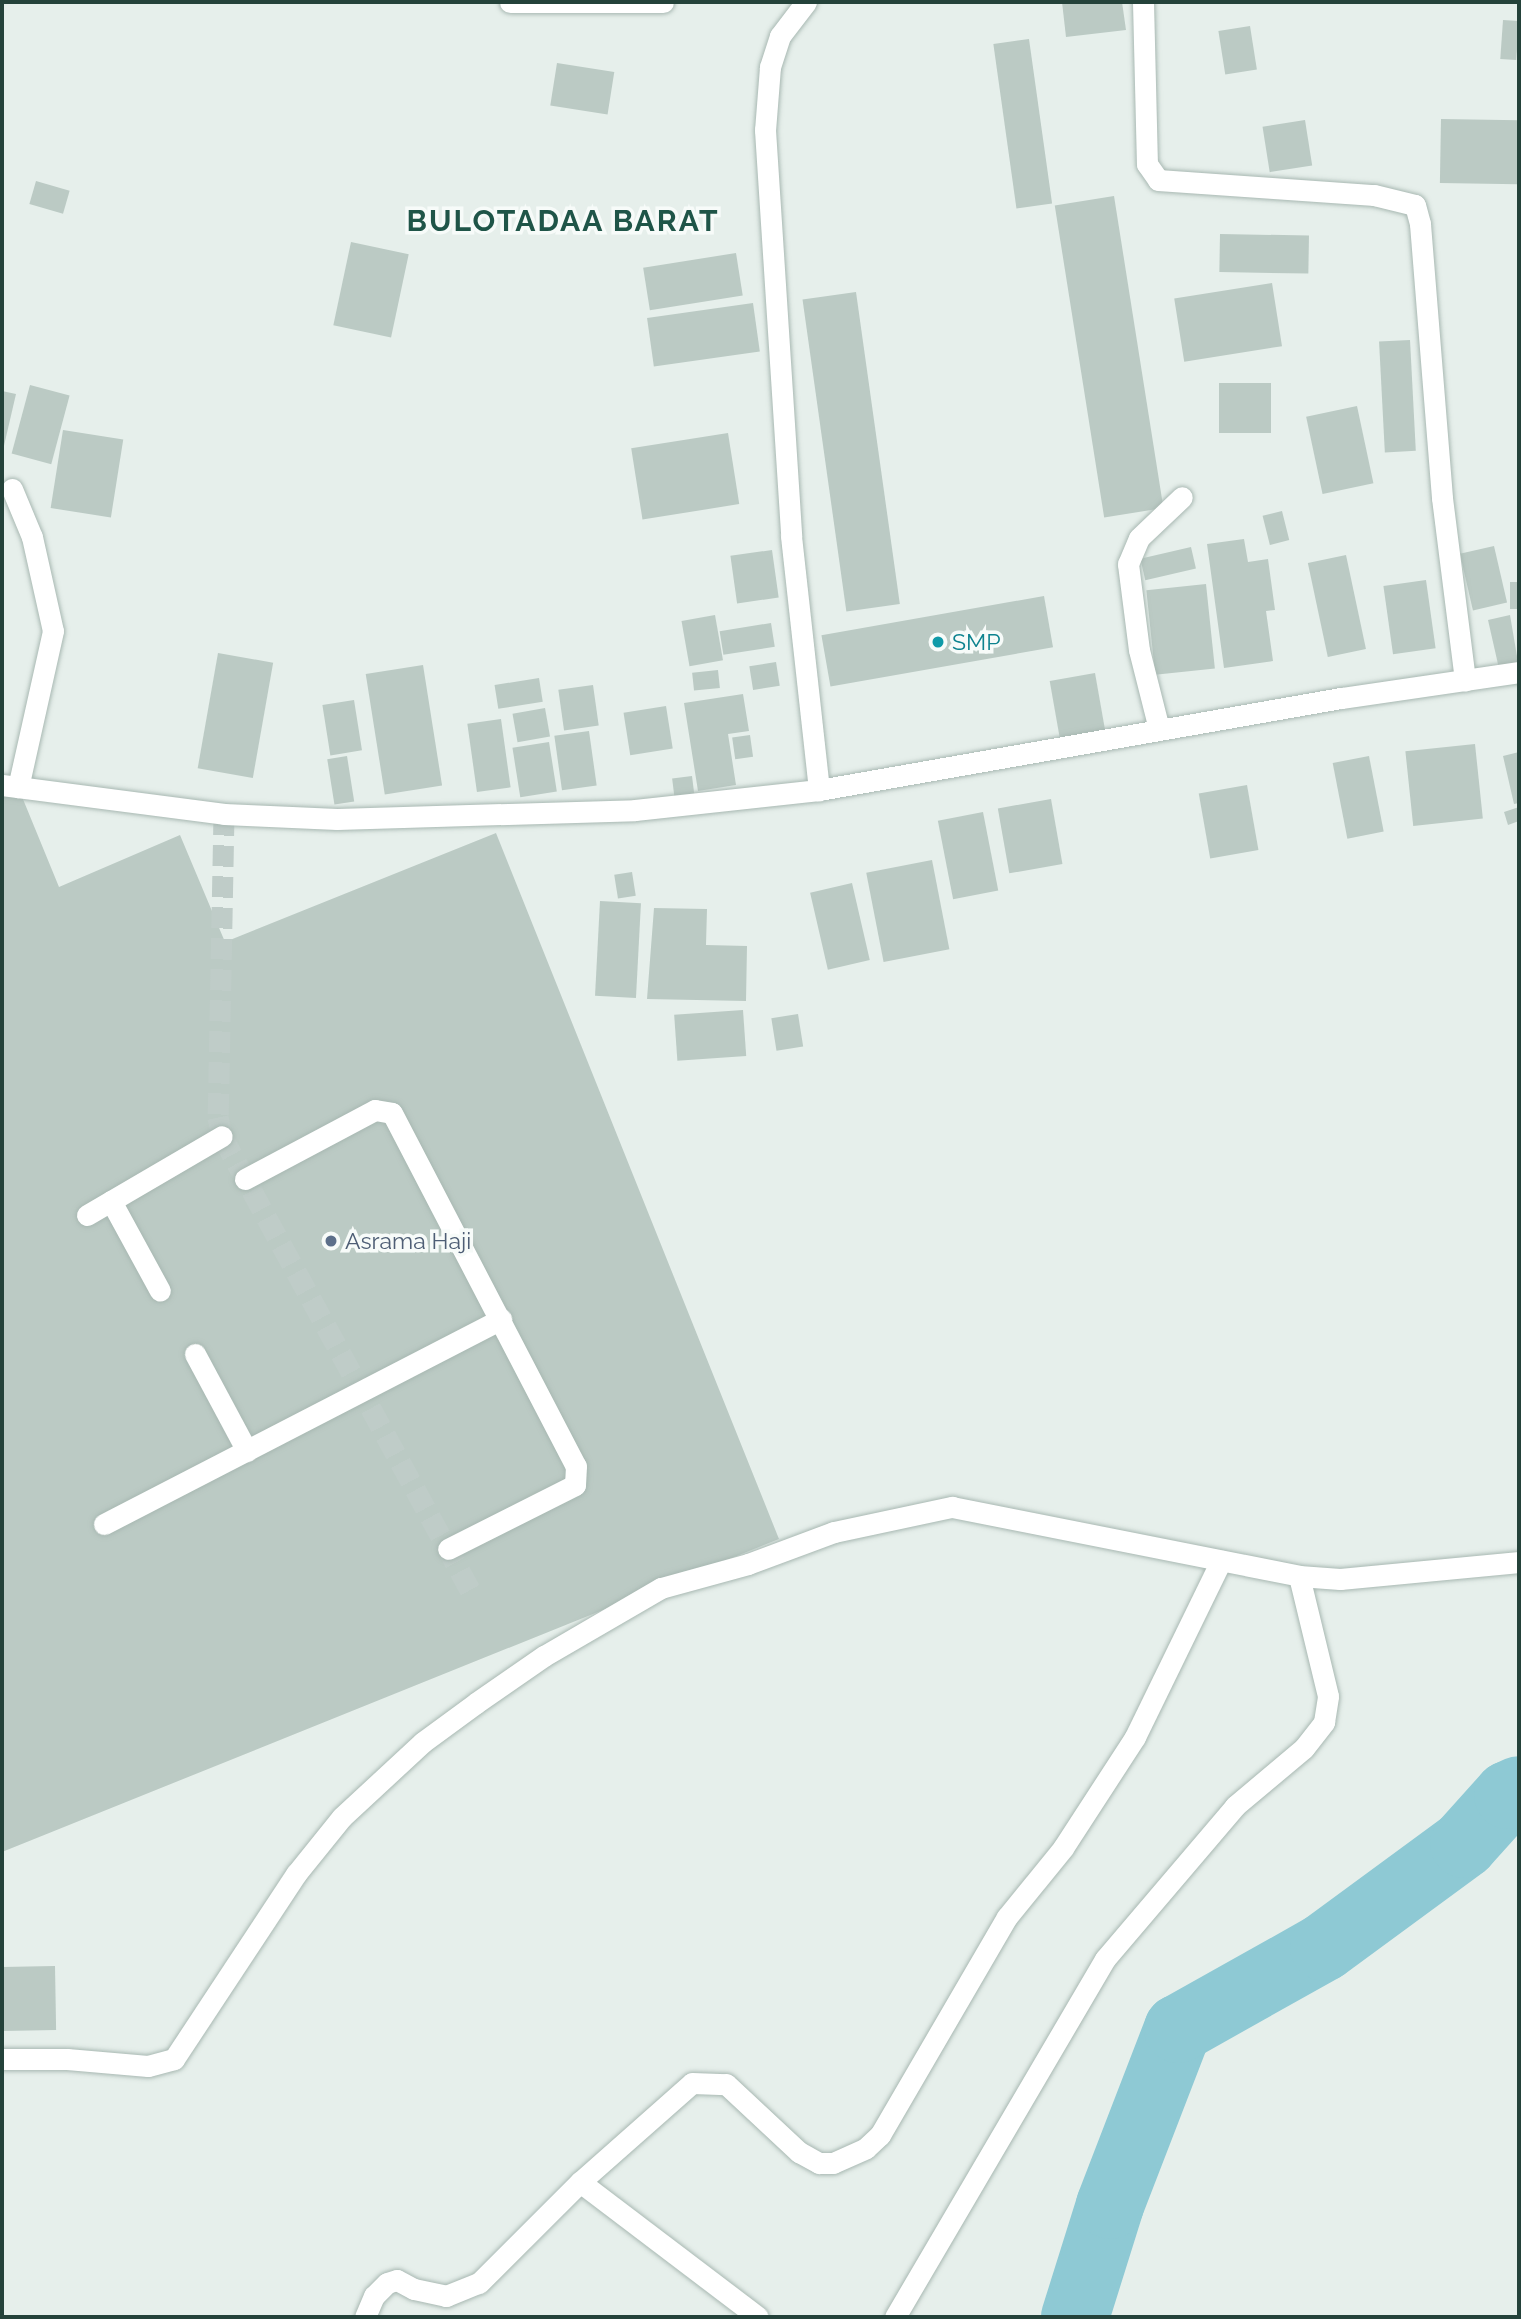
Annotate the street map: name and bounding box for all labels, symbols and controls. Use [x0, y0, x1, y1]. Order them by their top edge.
district label: BULOTADAA BARAT [408, 203, 718, 239]
place label: SMP [952, 628, 1000, 656]
marker: SMP [930, 634, 946, 650]
place label: Asrama Haji [345, 1227, 471, 1255]
marker: Asrama Haji [323, 1233, 339, 1249]

